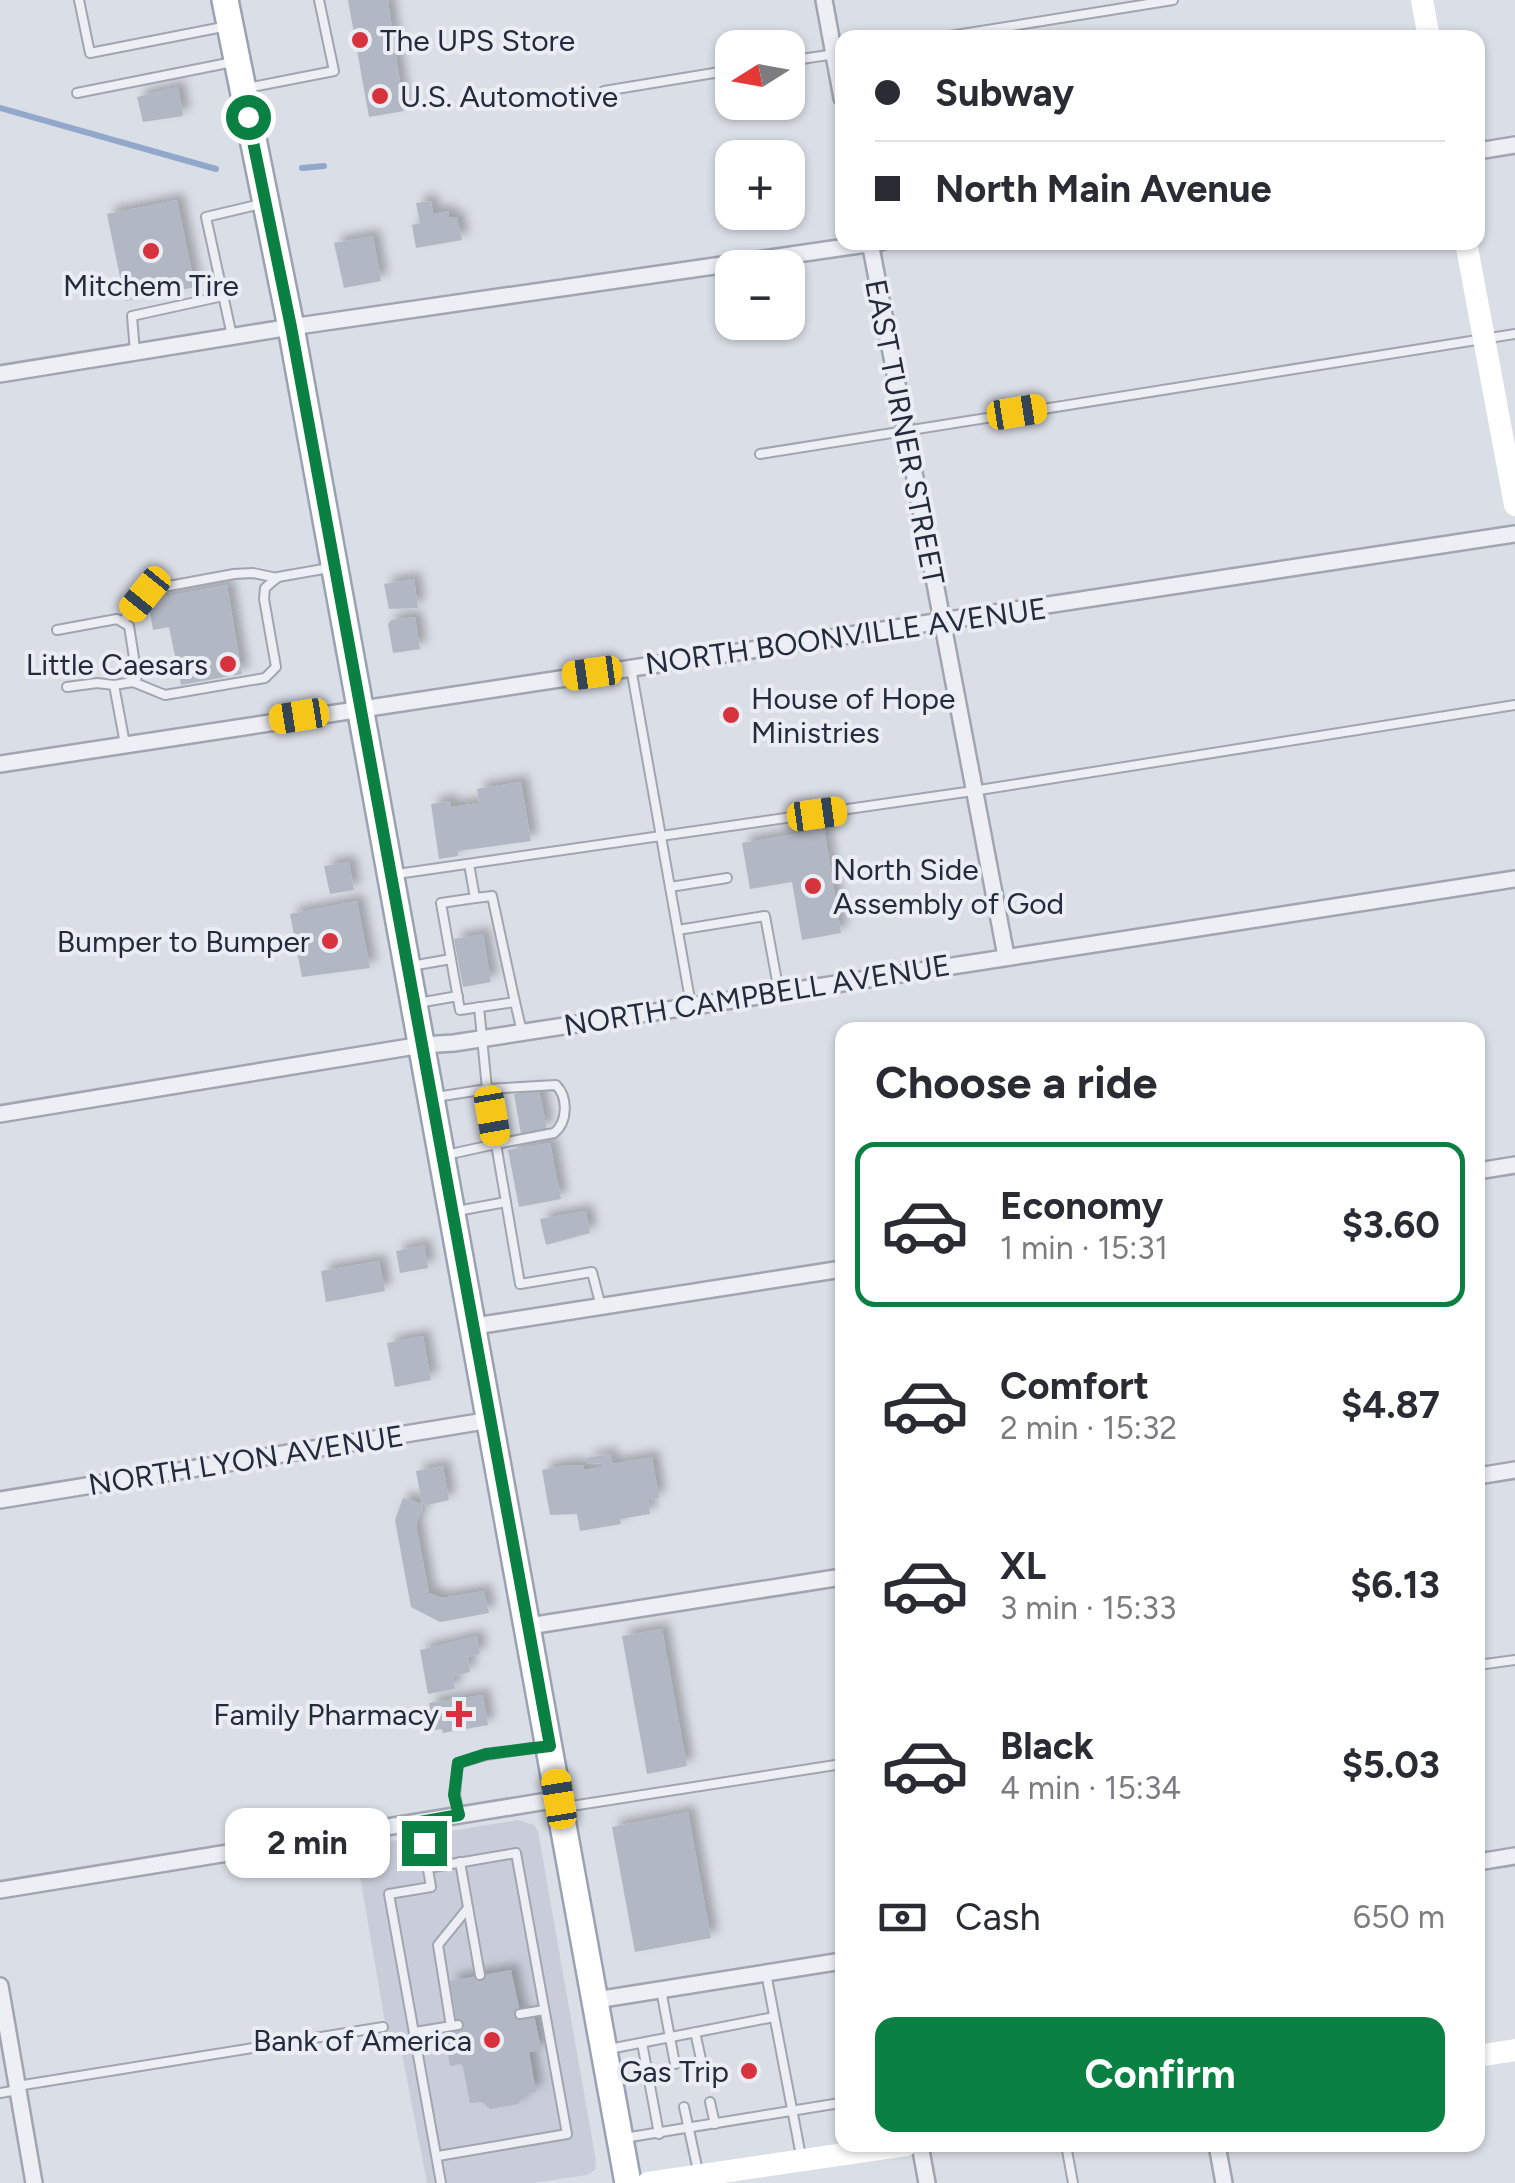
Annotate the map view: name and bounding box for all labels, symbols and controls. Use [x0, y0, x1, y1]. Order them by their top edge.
place label: The UPS Store [380, 22, 575, 59]
marker: The UPS Store [349, 29, 371, 51]
north arrow [715, 30, 805, 120]
map controls [715, 30, 805, 340]
text: Subway [935, 70, 1074, 116]
place label: U.S. Automotive [400, 78, 618, 115]
marker: U.S. Automotive [369, 85, 391, 107]
route start [226, 95, 271, 140]
button: + [715, 140, 805, 230]
text: North Main Avenue [935, 166, 1272, 212]
marker: Mitchem Tire [140, 240, 162, 262]
button: − [715, 250, 805, 340]
place label: Mitchem Tire [63, 267, 239, 304]
street label: EAST TURNER STREET [857, 276, 953, 588]
car [985, 392, 1049, 432]
car [114, 561, 176, 627]
street label: NORTH BOONVILLE AVENUE [643, 590, 1049, 682]
place label: Little Caesars [26, 646, 208, 683]
marker: Little Caesars [217, 653, 239, 675]
car [560, 654, 624, 692]
place label: House of Hope Ministries [751, 680, 955, 751]
car [267, 696, 331, 736]
marker: House of Hope Ministries [720, 704, 742, 726]
car [785, 795, 849, 833]
place label: North Side Assembly of God [833, 851, 1064, 922]
marker: North Side Assembly of God [802, 875, 824, 897]
place label: Bumper to Bumper [57, 923, 310, 960]
marker: Bumper to Bumper [319, 930, 341, 952]
street label: NORTH CAMPBELL AVENUE [561, 946, 953, 1044]
text: Choose a ride [875, 1055, 1157, 1109]
car [472, 1084, 512, 1148]
icon: car [880, 1180, 970, 1270]
text: Economy [1000, 1183, 1163, 1229]
text: $3.60 [1342, 1202, 1440, 1248]
text: 1 min · 15:31 [1000, 1229, 1168, 1267]
icon: car [880, 1360, 970, 1450]
text: Comfort [1000, 1363, 1149, 1409]
text: $4.87 [1341, 1382, 1440, 1428]
text: 2 min · 15:32 [1000, 1409, 1177, 1447]
street label: NORTH LYON AVENUE [86, 1417, 406, 1503]
icon: car [880, 1540, 970, 1630]
text: XL [1000, 1543, 1046, 1589]
text: $6.13 [1350, 1562, 1440, 1608]
text: 3 min · 15:33 [1000, 1589, 1176, 1627]
place label: Family Pharmacy [213, 1696, 439, 1733]
marker: Family Pharmacy [448, 1703, 470, 1725]
icon: car [880, 1720, 970, 1810]
text: Black [1000, 1723, 1094, 1769]
text: $5.03 [1342, 1742, 1440, 1788]
car [539, 1767, 579, 1831]
text: 4 min · 15:34 [1000, 1769, 1181, 1807]
callout: 2 min [224, 1808, 389, 1878]
route end [402, 1821, 447, 1866]
text: 2 min [267, 1824, 348, 1862]
icon: cash [875, 1890, 930, 1945]
text: Cash [955, 1894, 1041, 1940]
text: 650 m [1353, 1898, 1445, 1936]
button: Confirm [875, 2017, 1445, 2132]
place label: Bank of America [253, 2022, 472, 2059]
marker: Bank of America [481, 2029, 503, 2051]
place label: Gas Trip [620, 2053, 729, 2090]
marker: Gas Trip [738, 2060, 760, 2082]

